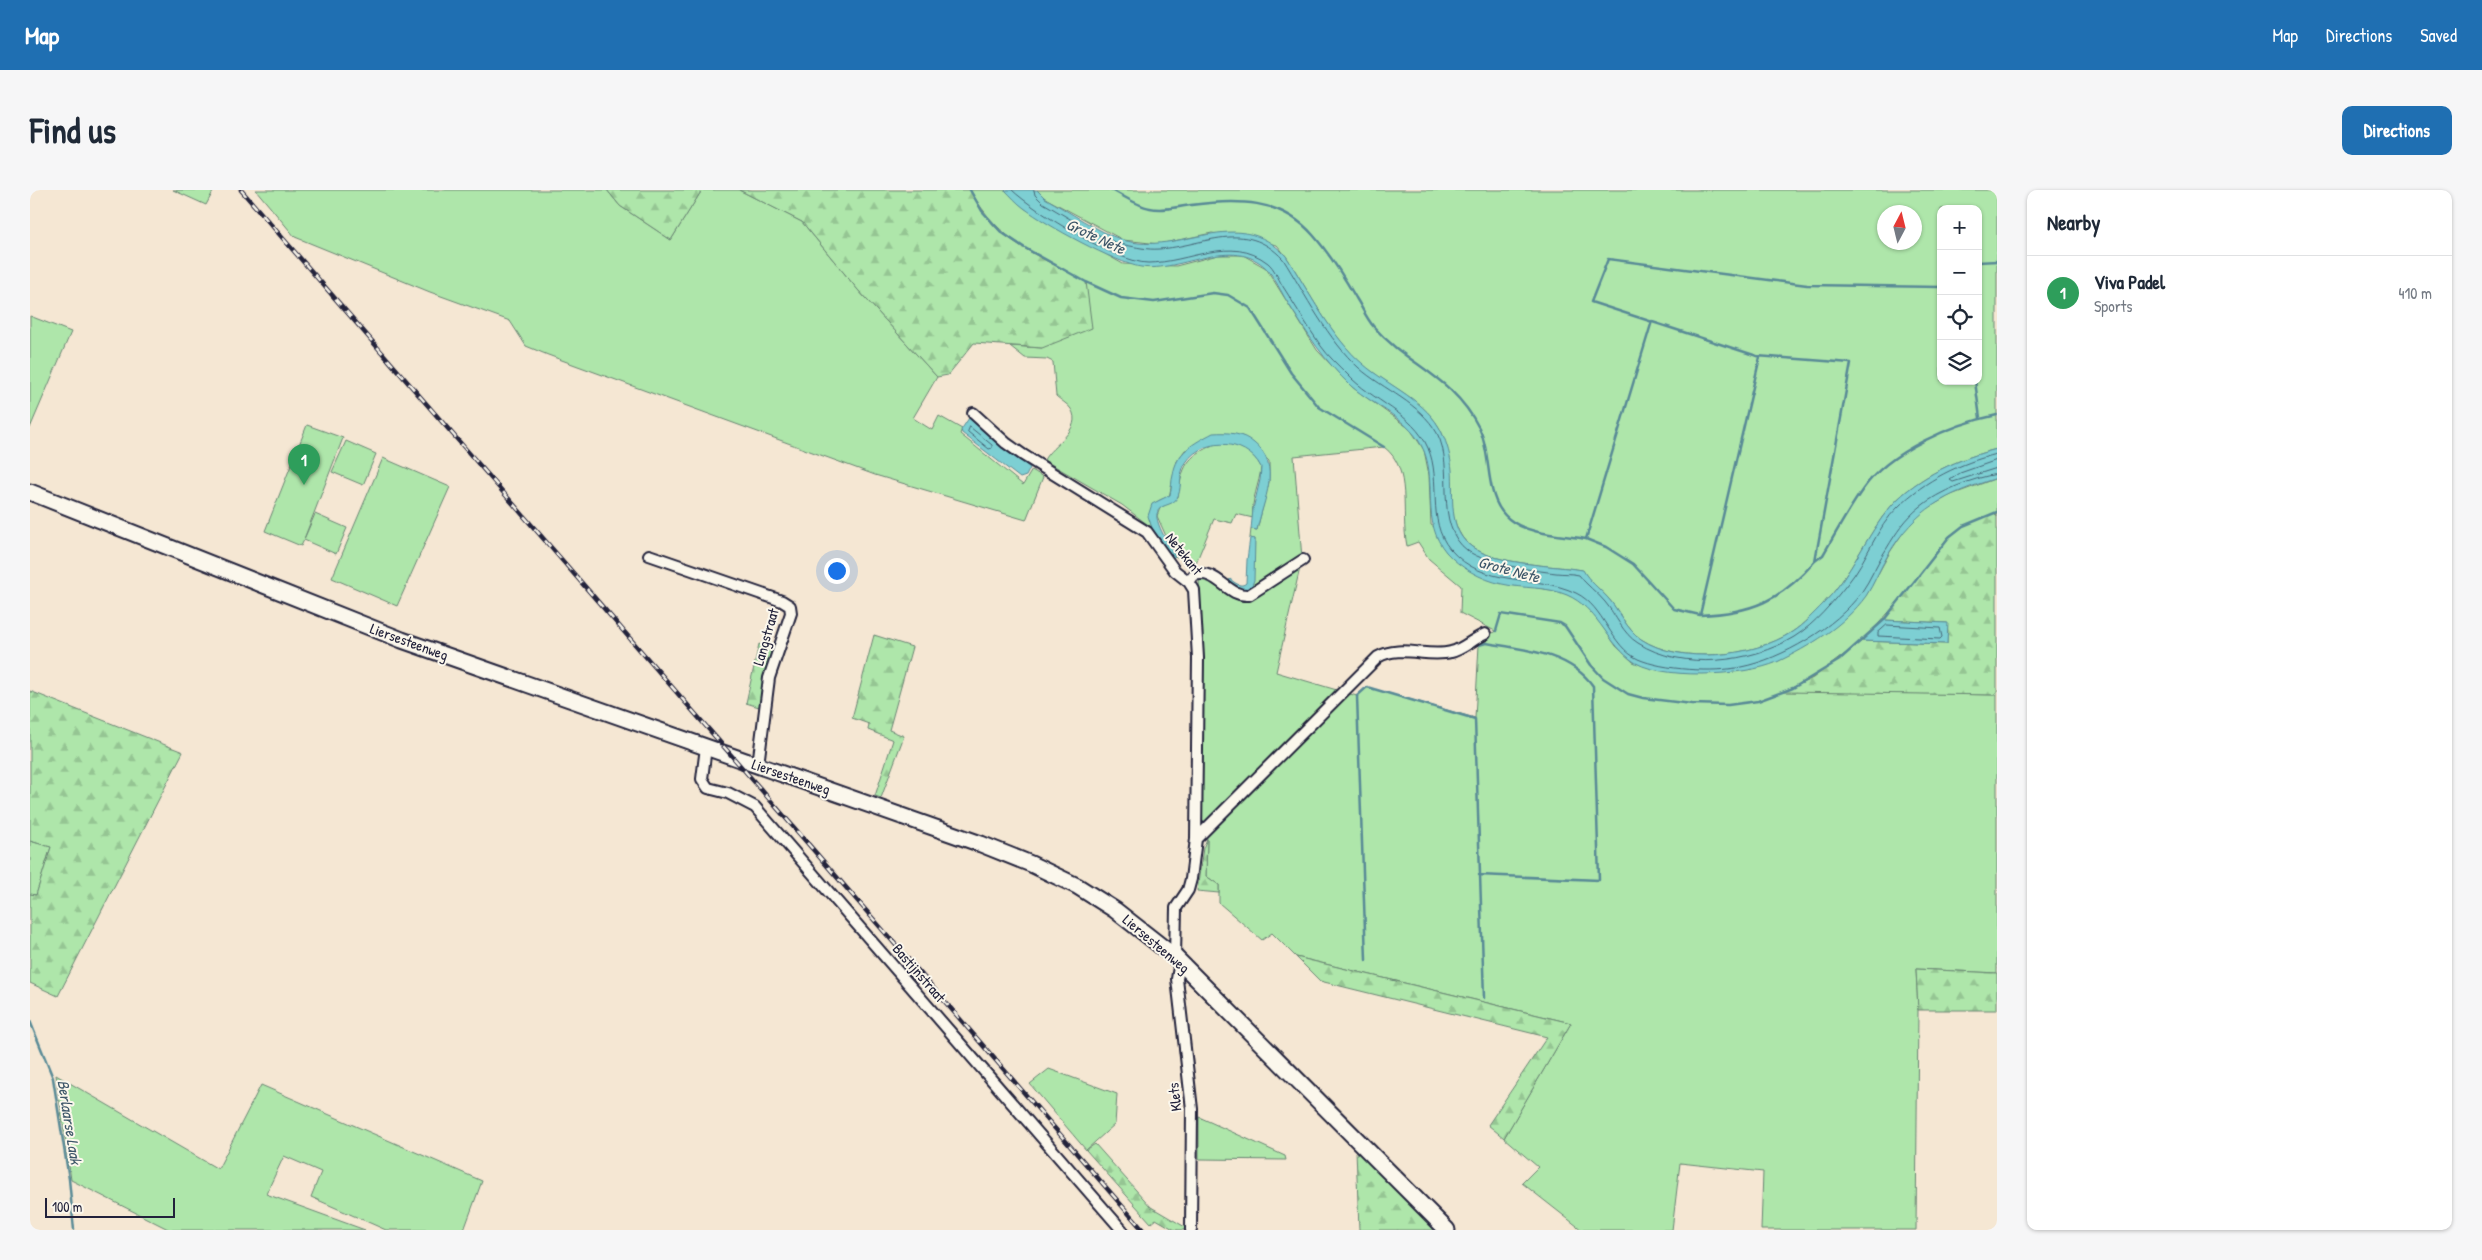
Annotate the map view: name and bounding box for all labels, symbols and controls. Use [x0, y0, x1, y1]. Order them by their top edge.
text: Map [25, 19, 59, 51]
text: Map [2273, 23, 2298, 48]
text: Directions [2326, 23, 2392, 48]
text: Saved [2420, 23, 2457, 48]
button: Directions [2342, 106, 2452, 155]
text: Find us [30, 107, 116, 154]
north arrow [1877, 205, 1922, 250]
map controls [1937, 205, 1982, 385]
button: + [1937, 205, 1982, 250]
text: Nearby [2047, 208, 2100, 237]
water label: Grote Nete [1063, 213, 1130, 259]
button: − [1937, 250, 1982, 295]
text: Viva Padel [2094, 269, 2165, 295]
text: 1 [2060, 282, 2066, 304]
text: 410 m [2398, 282, 2432, 304]
button: locate [1937, 295, 1982, 340]
text: Sports [2094, 295, 2132, 317]
button: layers [1937, 340, 1982, 385]
pin: 1 [288, 444, 320, 485]
street label: Netekant [1161, 528, 1209, 580]
water label: Grote Nete [1476, 550, 1543, 588]
your location [824, 558, 850, 584]
street label: Langstraat [747, 605, 784, 668]
street label: Liersesteenweg [367, 618, 451, 665]
street label: Liersesteenweg [749, 753, 833, 800]
street label: Liersesteenweg [1118, 909, 1195, 978]
street label: Bastijnstraat [888, 939, 951, 1007]
water label: Berlaarse Laak [52, 1078, 88, 1167]
street label: Klets [1163, 1081, 1186, 1112]
scale bar [45, 1195, 175, 1218]
text: 100 m [52, 1197, 82, 1216]

